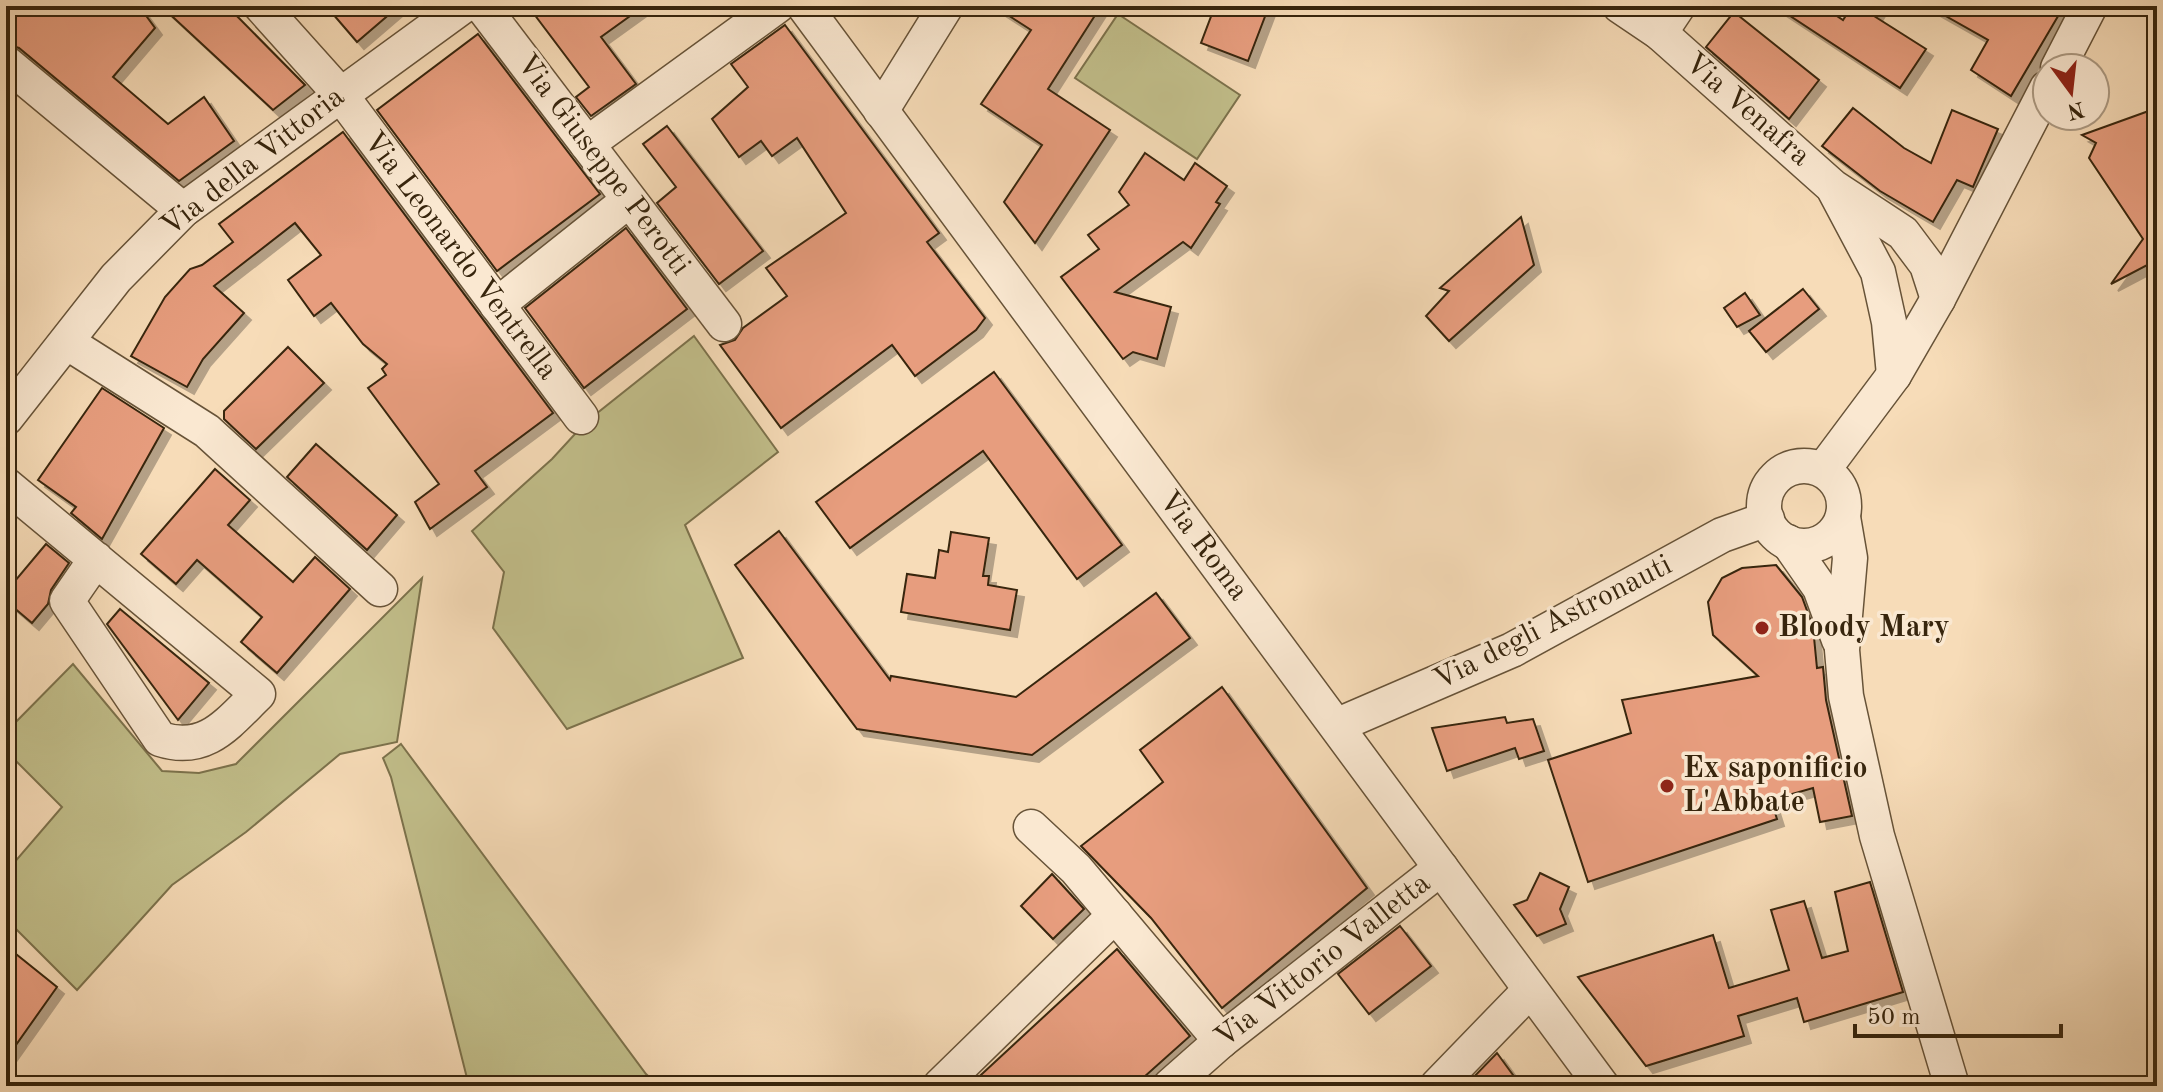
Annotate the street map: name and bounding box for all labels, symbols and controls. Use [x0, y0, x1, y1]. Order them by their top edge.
street label: Via Venafra [1679, 48, 1816, 172]
street label: Via Giuseppe Perotti [510, 49, 696, 281]
north arrow [2031, 52, 2111, 132]
street label: Via della Vittoria [156, 81, 350, 242]
text: N [2065, 97, 2087, 122]
street label: Via Leonardo Ventrella [357, 126, 563, 386]
street label: Via Roma [1152, 486, 1254, 606]
street label: Via degli Astronauti [1429, 550, 1677, 696]
place label: Bloody Mary [1778, 613, 1950, 643]
marker: Bloody Mary [1753, 619, 1771, 637]
place label: Ex saponificio L'Abbate [1683, 754, 1868, 818]
marker: Ex saponificio L'Abbate [1658, 777, 1676, 795]
street label: Via Vittorio Valletta [1210, 868, 1436, 1054]
scale bar [1855, 988, 2061, 1038]
text: 50 m [1867, 1006, 1921, 1030]

